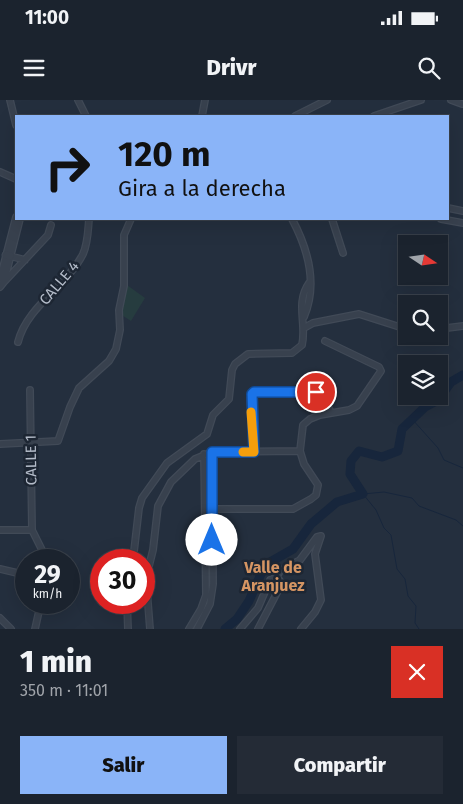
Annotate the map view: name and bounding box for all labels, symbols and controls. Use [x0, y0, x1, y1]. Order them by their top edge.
text: 11:00 [25, 6, 69, 29]
icon: menu [20, 54, 48, 82]
text: Drivr [207, 54, 256, 81]
icon: search [415, 54, 443, 82]
text: 120 m [118, 133, 211, 175]
icon: right [35, 135, 100, 200]
text: Gira a la derecha [118, 175, 286, 202]
north arrow [398, 235, 448, 285]
map controls [398, 235, 448, 405]
street label: CALLE 4 [35, 257, 83, 309]
button: search [398, 295, 448, 345]
button: layers [398, 355, 448, 405]
pin [295, 371, 337, 413]
icon: arrive [302, 378, 330, 406]
street label: CALLE 1 [22, 435, 40, 485]
position arrow [185, 513, 237, 565]
speed limit sign: 30 [90, 549, 155, 614]
district label: Valle de Aranjuez [241, 558, 305, 595]
text: 29 [34, 560, 61, 590]
text: km/h [33, 587, 62, 601]
text: 1 min [20, 644, 92, 680]
button: close [391, 646, 443, 698]
text: 350 m · 11:01 [20, 681, 108, 700]
button: Salir [20, 736, 227, 794]
button: Compartir [237, 736, 443, 794]

